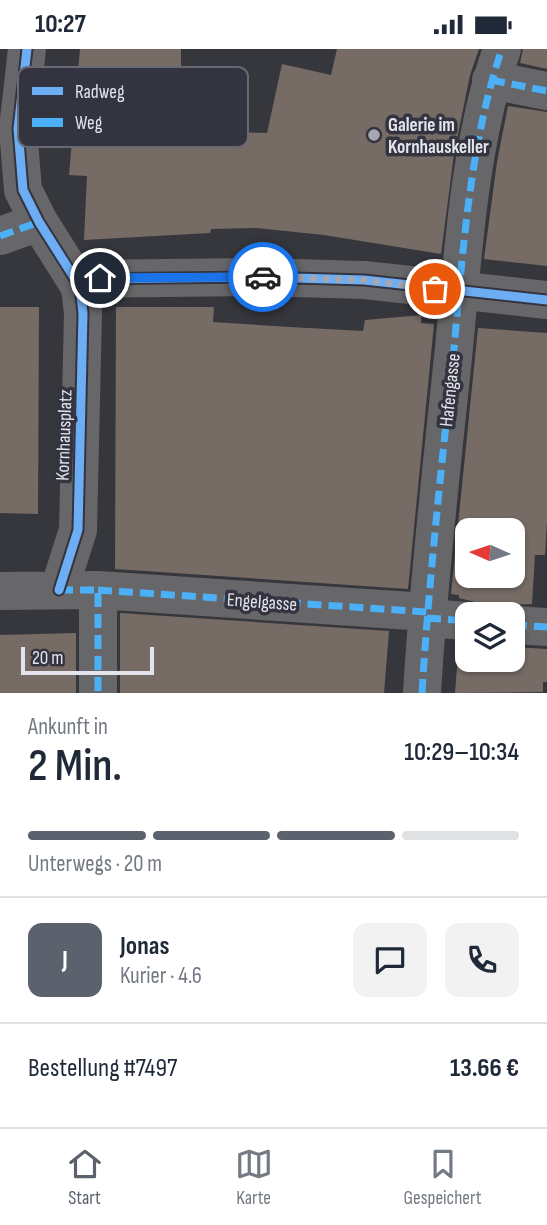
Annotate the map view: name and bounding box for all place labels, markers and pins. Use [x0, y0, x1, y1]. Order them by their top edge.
place label: Galerie im Kornhauskeller [388, 114, 489, 159]
marker: Galerie im Kornhauskeller [366, 127, 382, 143]
pin [70, 248, 130, 308]
pin [405, 259, 465, 319]

